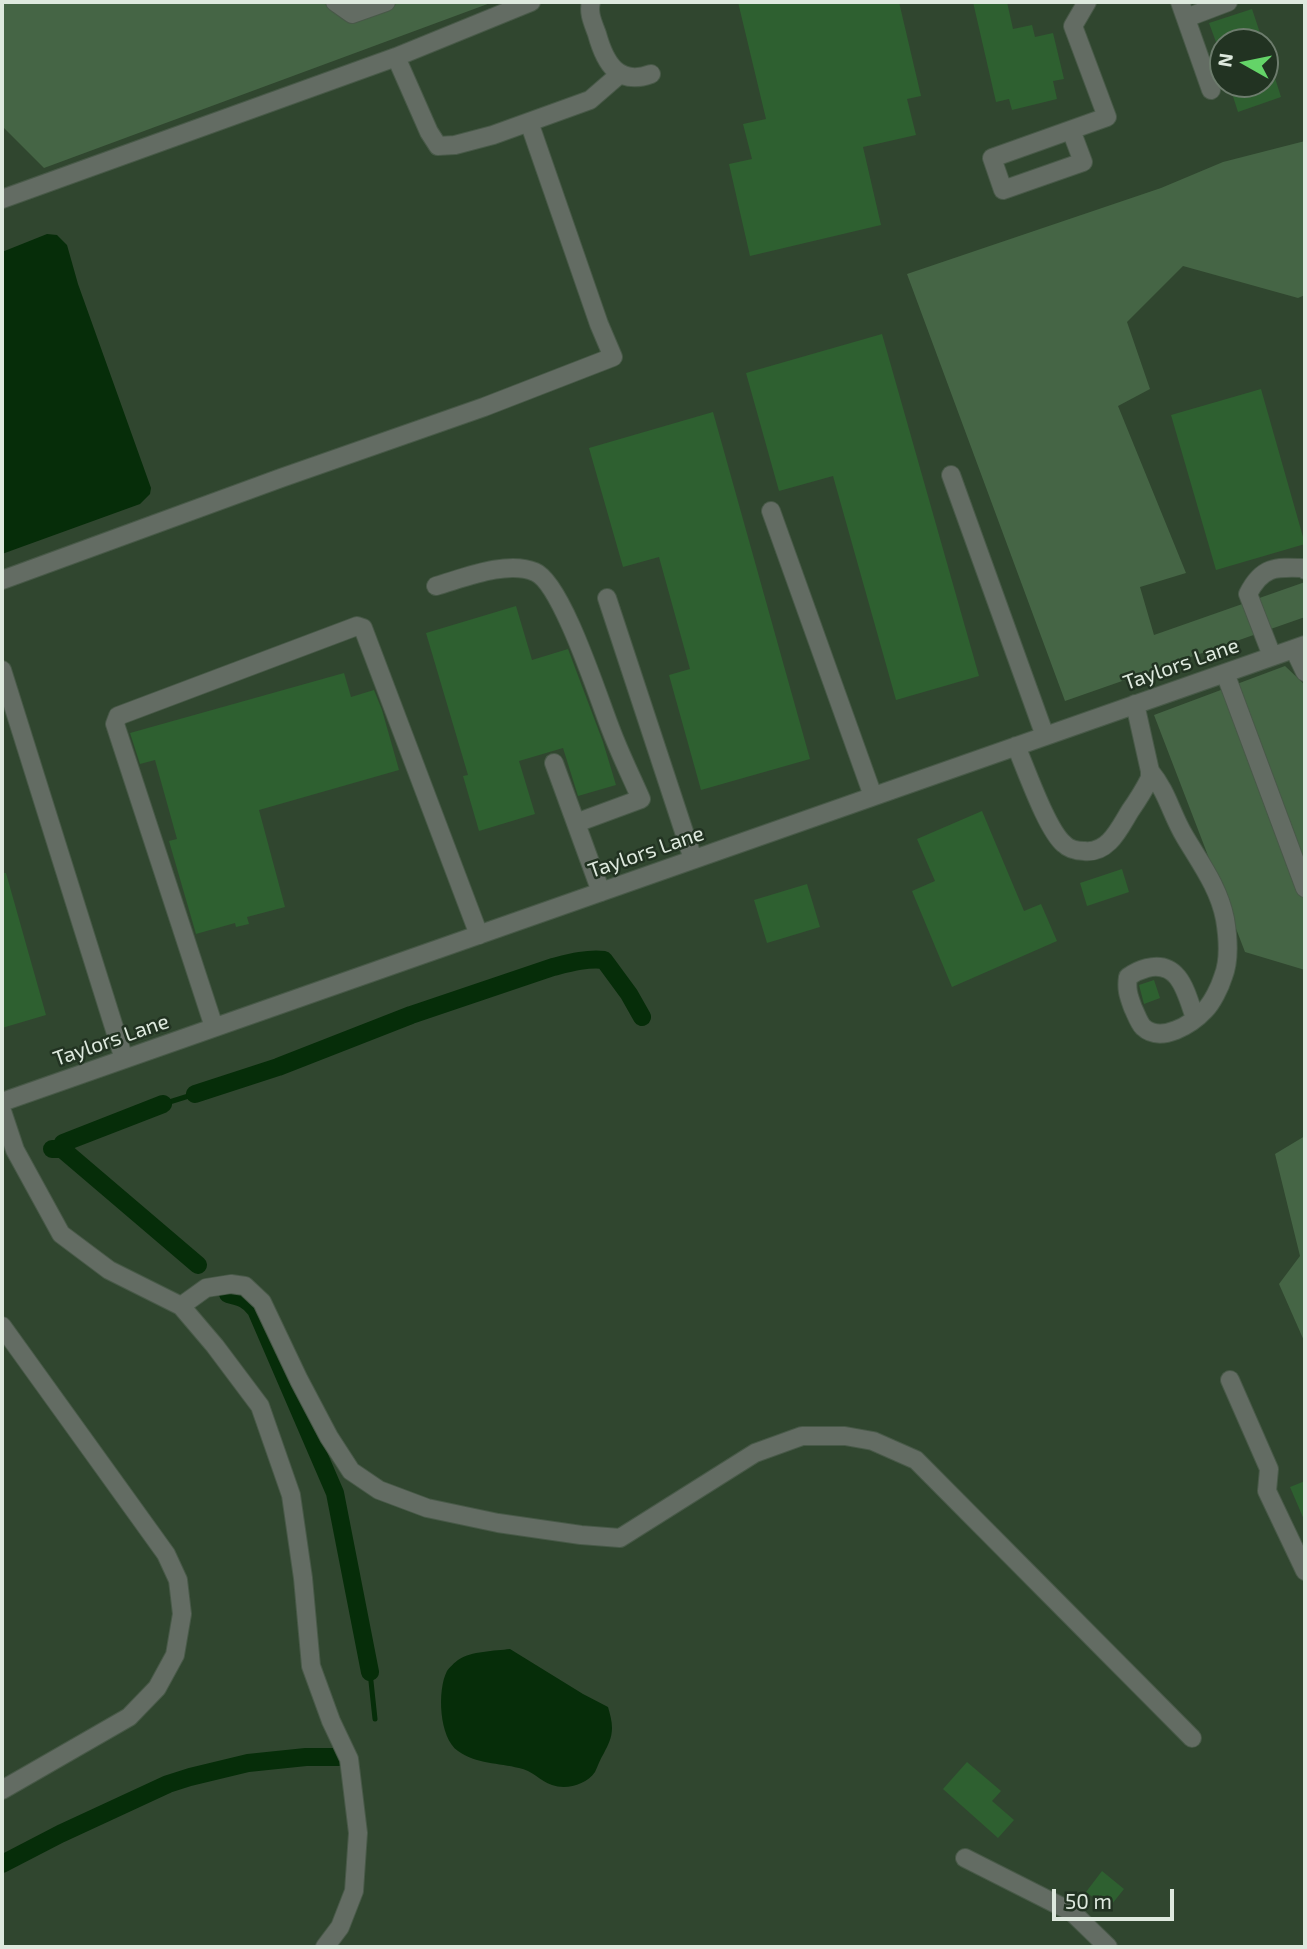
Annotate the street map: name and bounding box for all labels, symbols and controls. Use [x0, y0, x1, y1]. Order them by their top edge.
north arrow [1209, 28, 1279, 98]
text: N [1212, 51, 1237, 69]
street label: Taylors Lane [1120, 632, 1242, 696]
street label: Taylors Lane [585, 820, 707, 884]
street label: Taylors Lane [50, 1008, 172, 1072]
scale bar [1055, 1876, 1178, 1920]
text: 50 m [1065, 1888, 1112, 1913]

